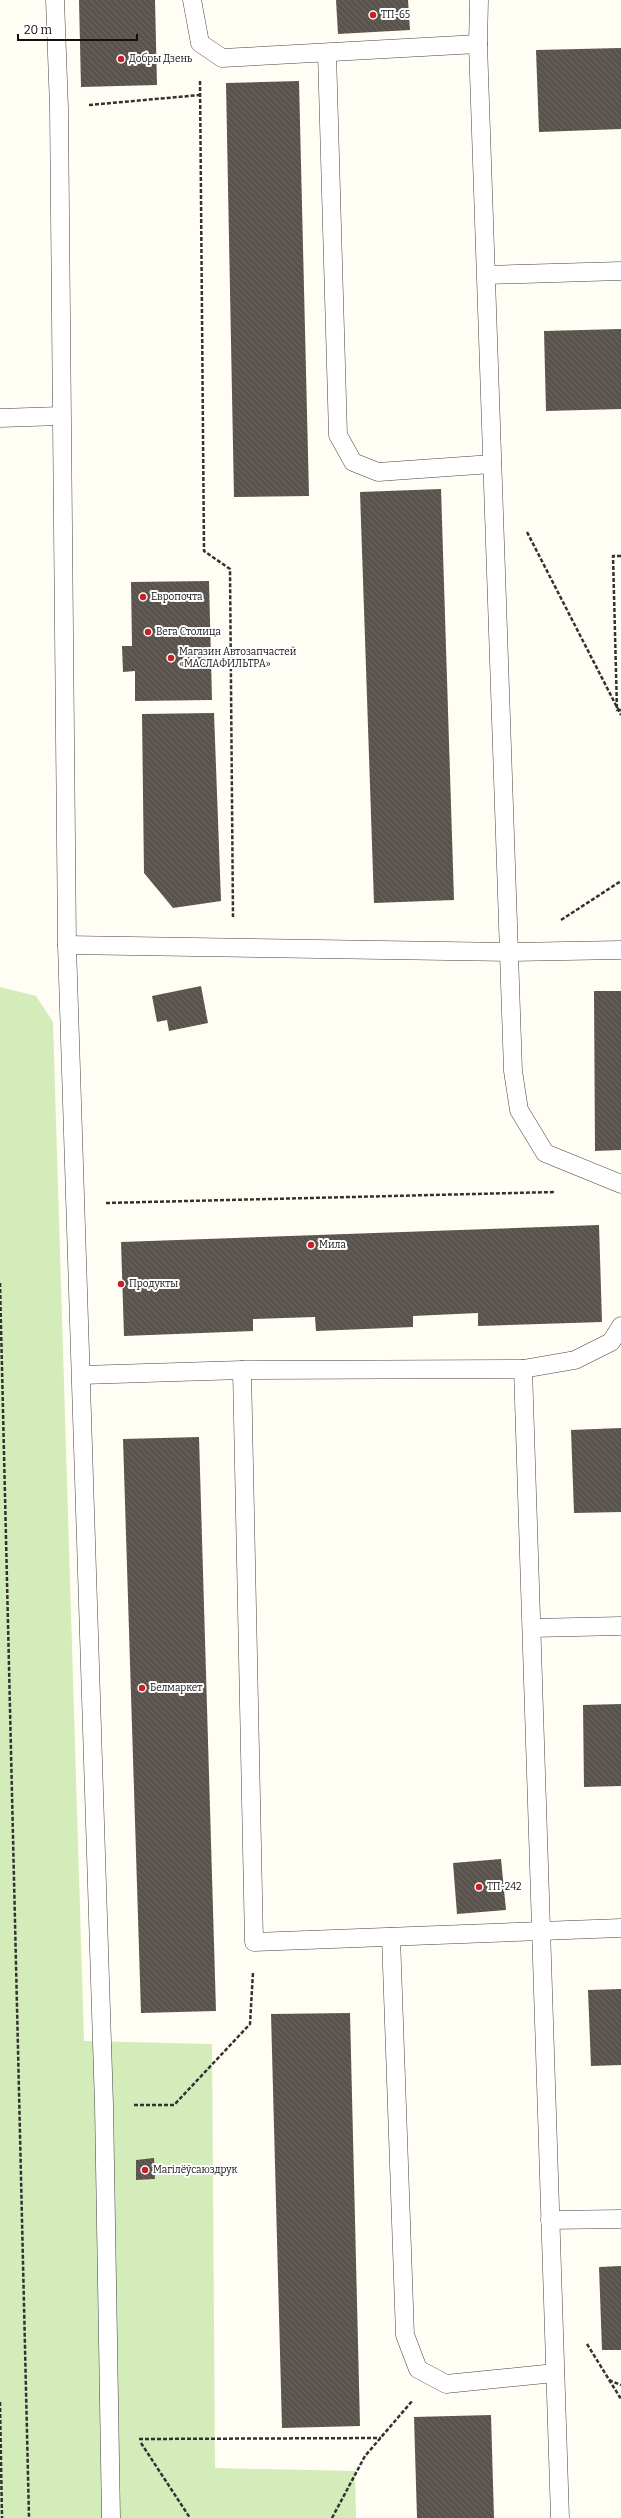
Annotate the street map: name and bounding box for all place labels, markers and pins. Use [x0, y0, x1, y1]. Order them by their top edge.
place label: ТП-65 [381, 9, 410, 21]
marker: ТП-65 [368, 10, 378, 20]
place label: Добры Дзень [129, 52, 192, 65]
marker: Добры Дзень [116, 54, 126, 64]
place label: Европочта [151, 591, 203, 603]
marker: Европочта [138, 592, 148, 602]
place label: Вега Столица [156, 626, 222, 638]
marker: Вега Столица [143, 627, 153, 637]
place label: Магазин Автозапчастей «МАСЛАФИЛЬТРА» [179, 646, 297, 670]
marker: Магазин Автозапчастей «МАСЛАФИЛЬТРА» [166, 653, 176, 663]
place label: Мила [319, 1239, 346, 1251]
marker: Мила [306, 1240, 316, 1250]
place label: Продукты [129, 1278, 178, 1290]
marker: Продукты [116, 1279, 126, 1289]
place label: Белмаркет [150, 1682, 202, 1694]
marker: Белмаркет [137, 1683, 147, 1693]
place label: ТП-242 [487, 1881, 522, 1893]
marker: ТП-242 [474, 1882, 484, 1892]
place label: Магілёўсаюздрук [153, 2164, 238, 2176]
marker: Магілёўсаюздрук [140, 2165, 150, 2175]

